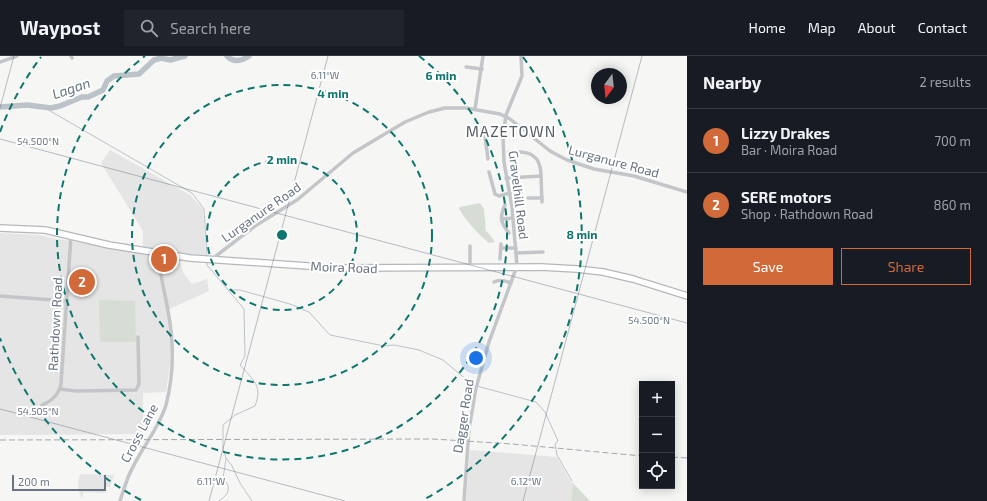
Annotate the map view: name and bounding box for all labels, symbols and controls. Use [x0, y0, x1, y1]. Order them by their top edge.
search box [124, 10, 404, 46]
text: Waypost [20, 16, 100, 39]
icon: search [138, 17, 160, 39]
text: Search here [170, 19, 251, 37]
text: Home [749, 19, 786, 36]
text: Map [808, 19, 836, 36]
text: About [858, 19, 896, 36]
text: Contact [918, 19, 967, 36]
text: 6 min [426, 68, 456, 82]
north arrow [591, 68, 627, 104]
text: 6.11°W [311, 69, 340, 81]
text: Nearby [703, 72, 761, 92]
water label: Lagan [50, 74, 92, 102]
text: 2 results [919, 74, 971, 90]
text: 4 min [317, 86, 349, 100]
district label: MAZETOWN [466, 122, 556, 140]
text: Lizzy Drakes [741, 124, 830, 142]
text: 1 [713, 133, 719, 149]
text: 700 m [934, 133, 971, 149]
text: 54.500°N [17, 135, 59, 147]
street label: Lurganure Road [567, 141, 661, 181]
text: Bar · Moira Road [741, 142, 837, 158]
street label: Gravelhill Road [506, 150, 532, 240]
text: 2 min [267, 152, 297, 166]
street label: Lurganure Road [218, 179, 304, 245]
text: SERE motors [741, 188, 831, 206]
text: 2 [712, 197, 720, 213]
text: 860 m [934, 197, 971, 213]
text: Shop · Rathdown Road [741, 206, 873, 222]
text: 8 min [566, 227, 598, 241]
centre of rings [275, 228, 289, 242]
pin: 1 [151, 244, 177, 274]
button: Save [703, 248, 833, 285]
button: Share [841, 248, 971, 285]
street label: Moira Road [310, 258, 378, 276]
pin: 2 [69, 267, 95, 297]
street label: Rathdown Road [45, 277, 65, 371]
text: 54.500°N [628, 314, 670, 326]
your location [466, 348, 486, 368]
street label: Dagger Road [449, 378, 477, 454]
map controls [639, 381, 675, 489]
button: + [639, 381, 675, 417]
street label: Cross Lane [117, 401, 161, 465]
text: 54.505°N [17, 405, 59, 417]
button: − [639, 417, 675, 453]
button: locate [639, 453, 675, 489]
scale bar [12, 473, 106, 492]
text: 200 m [18, 475, 50, 488]
text: 6.11°W [197, 475, 226, 487]
text: 6.12°W [511, 475, 542, 487]

